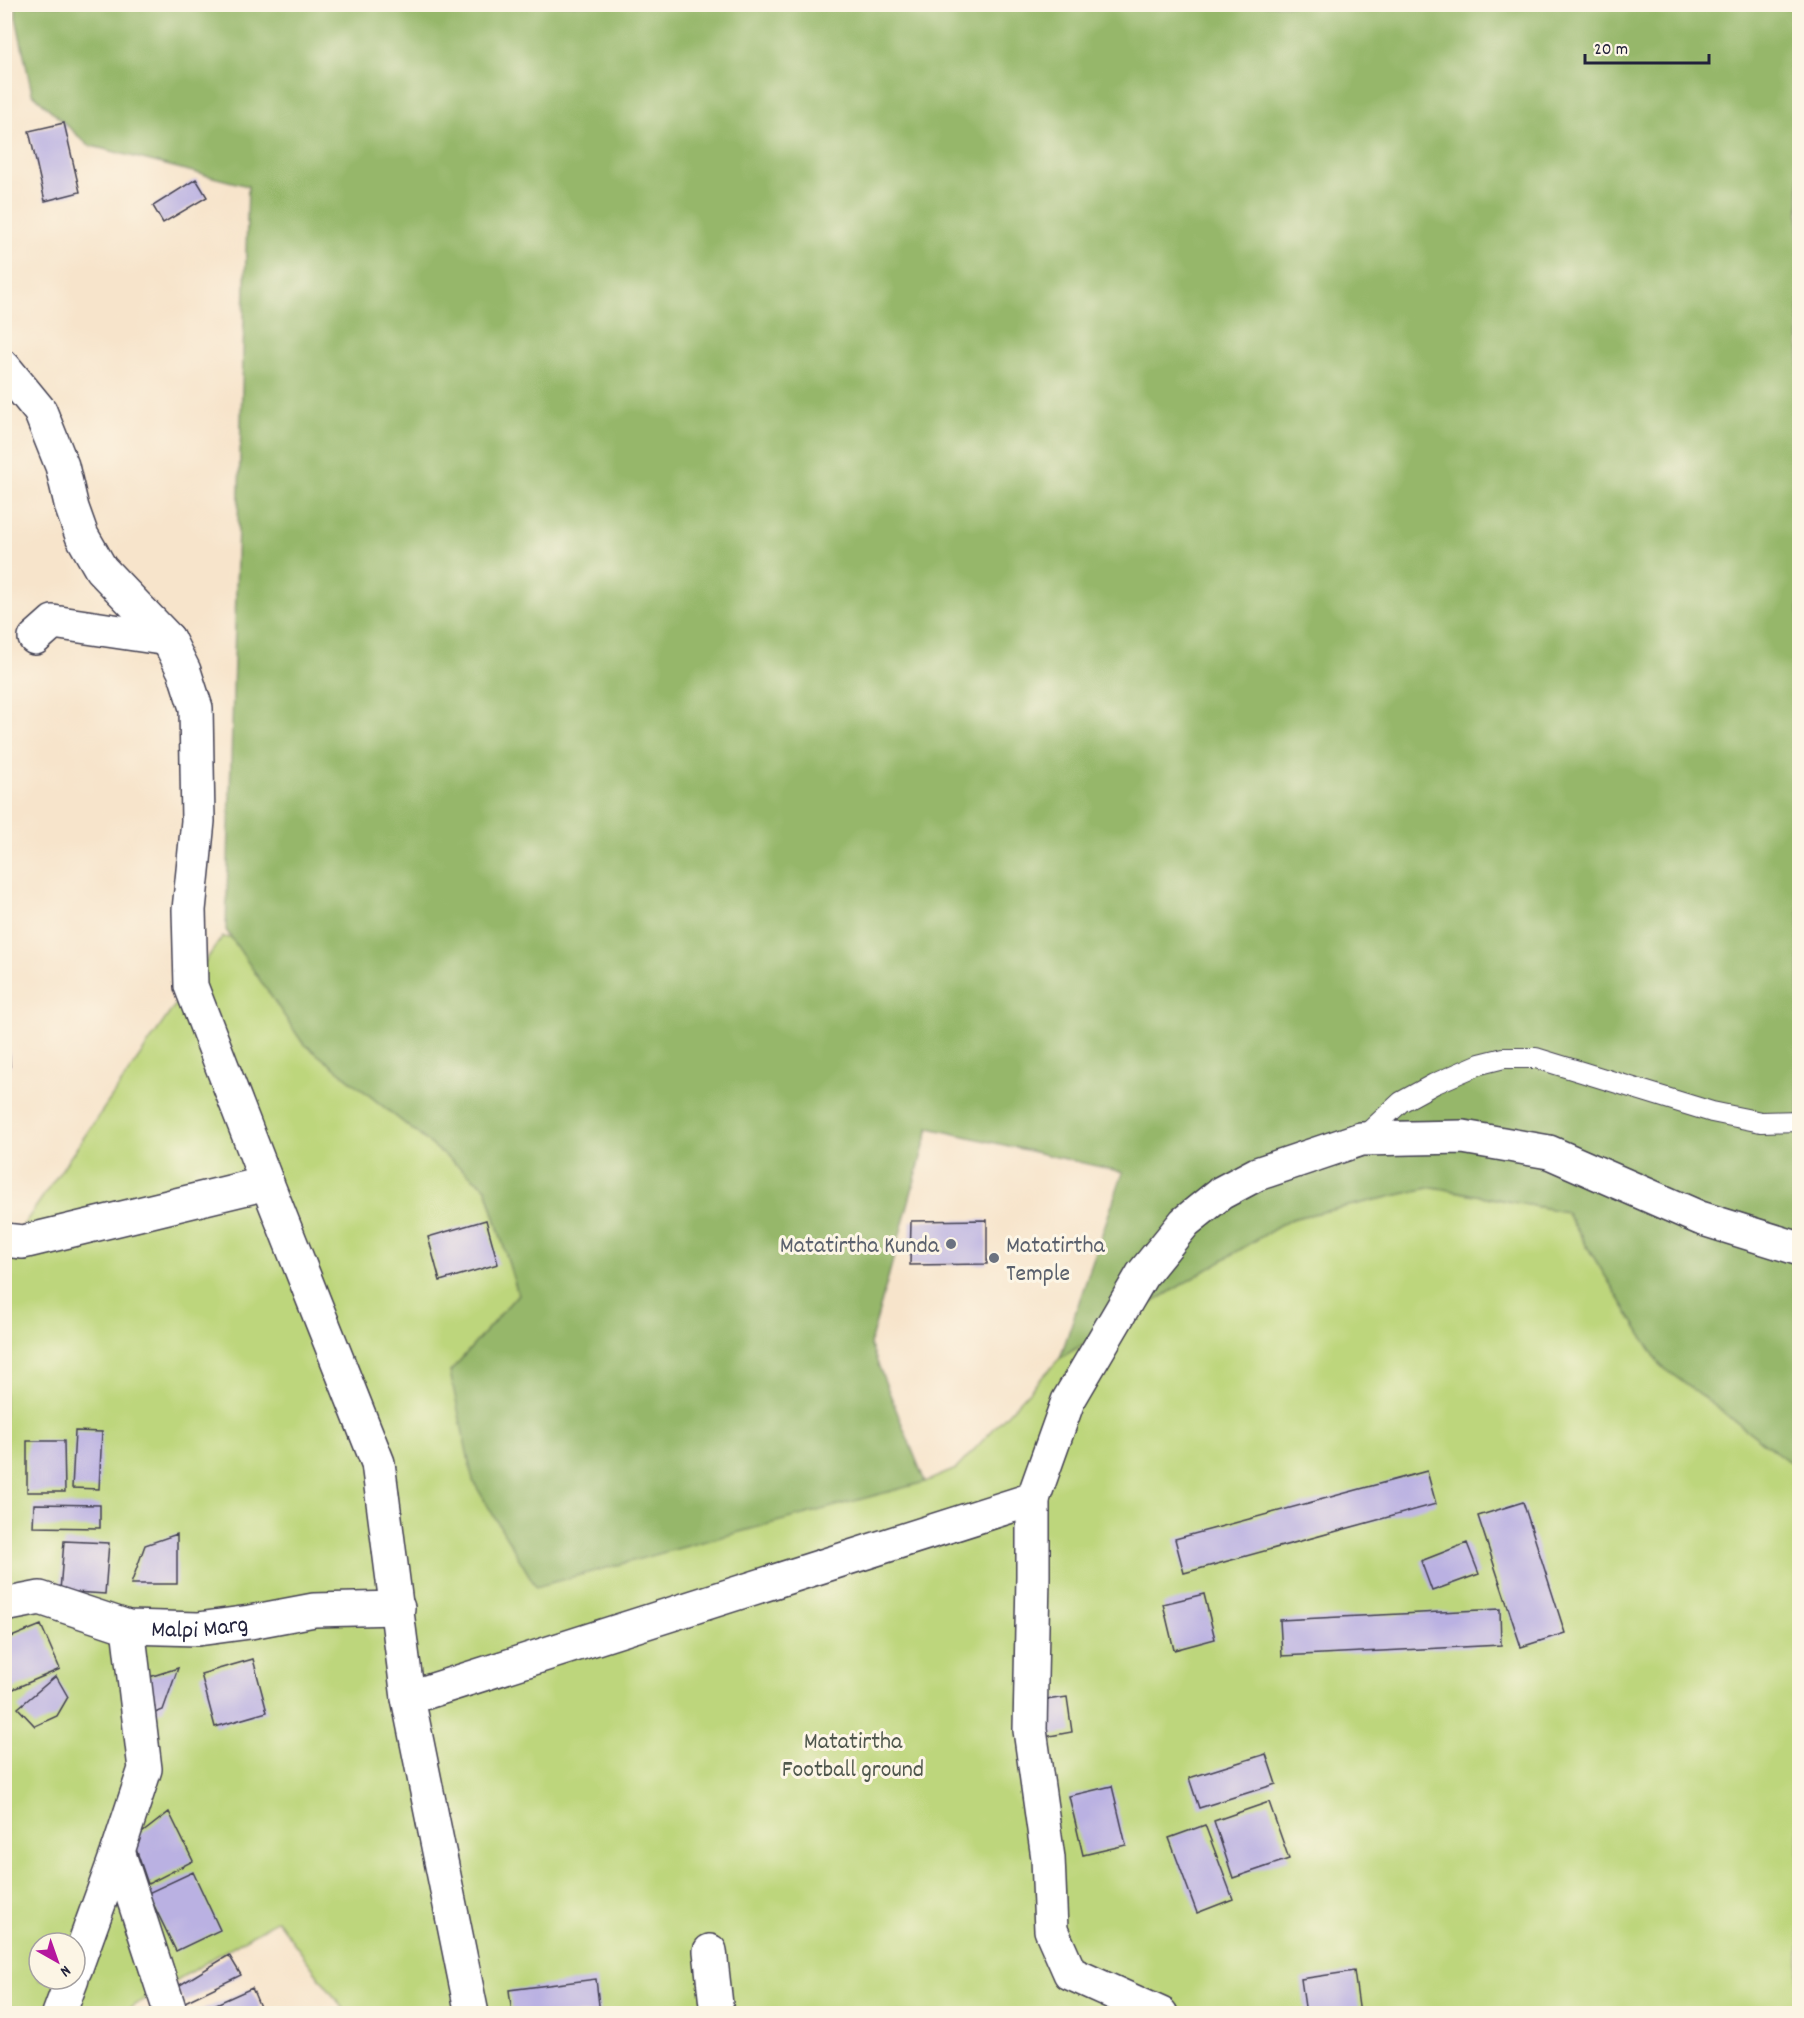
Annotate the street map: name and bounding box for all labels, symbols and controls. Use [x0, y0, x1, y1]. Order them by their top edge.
scale bar [1585, 27, 1710, 65]
text: 20 m [1594, 38, 1628, 63]
place label: Matatirtha Kunda [780, 1230, 940, 1264]
place label: Matatirtha Temple [1006, 1230, 1105, 1292]
marker: Matatirtha Kunda [944, 1237, 958, 1251]
marker: Matatirtha Temple [987, 1251, 1001, 1265]
street label: Malpi Marg [151, 1608, 250, 1649]
park label: Matatirtha Football ground [782, 1726, 924, 1788]
north arrow [27, 1931, 87, 1991]
text: N [55, 1959, 75, 1982]

